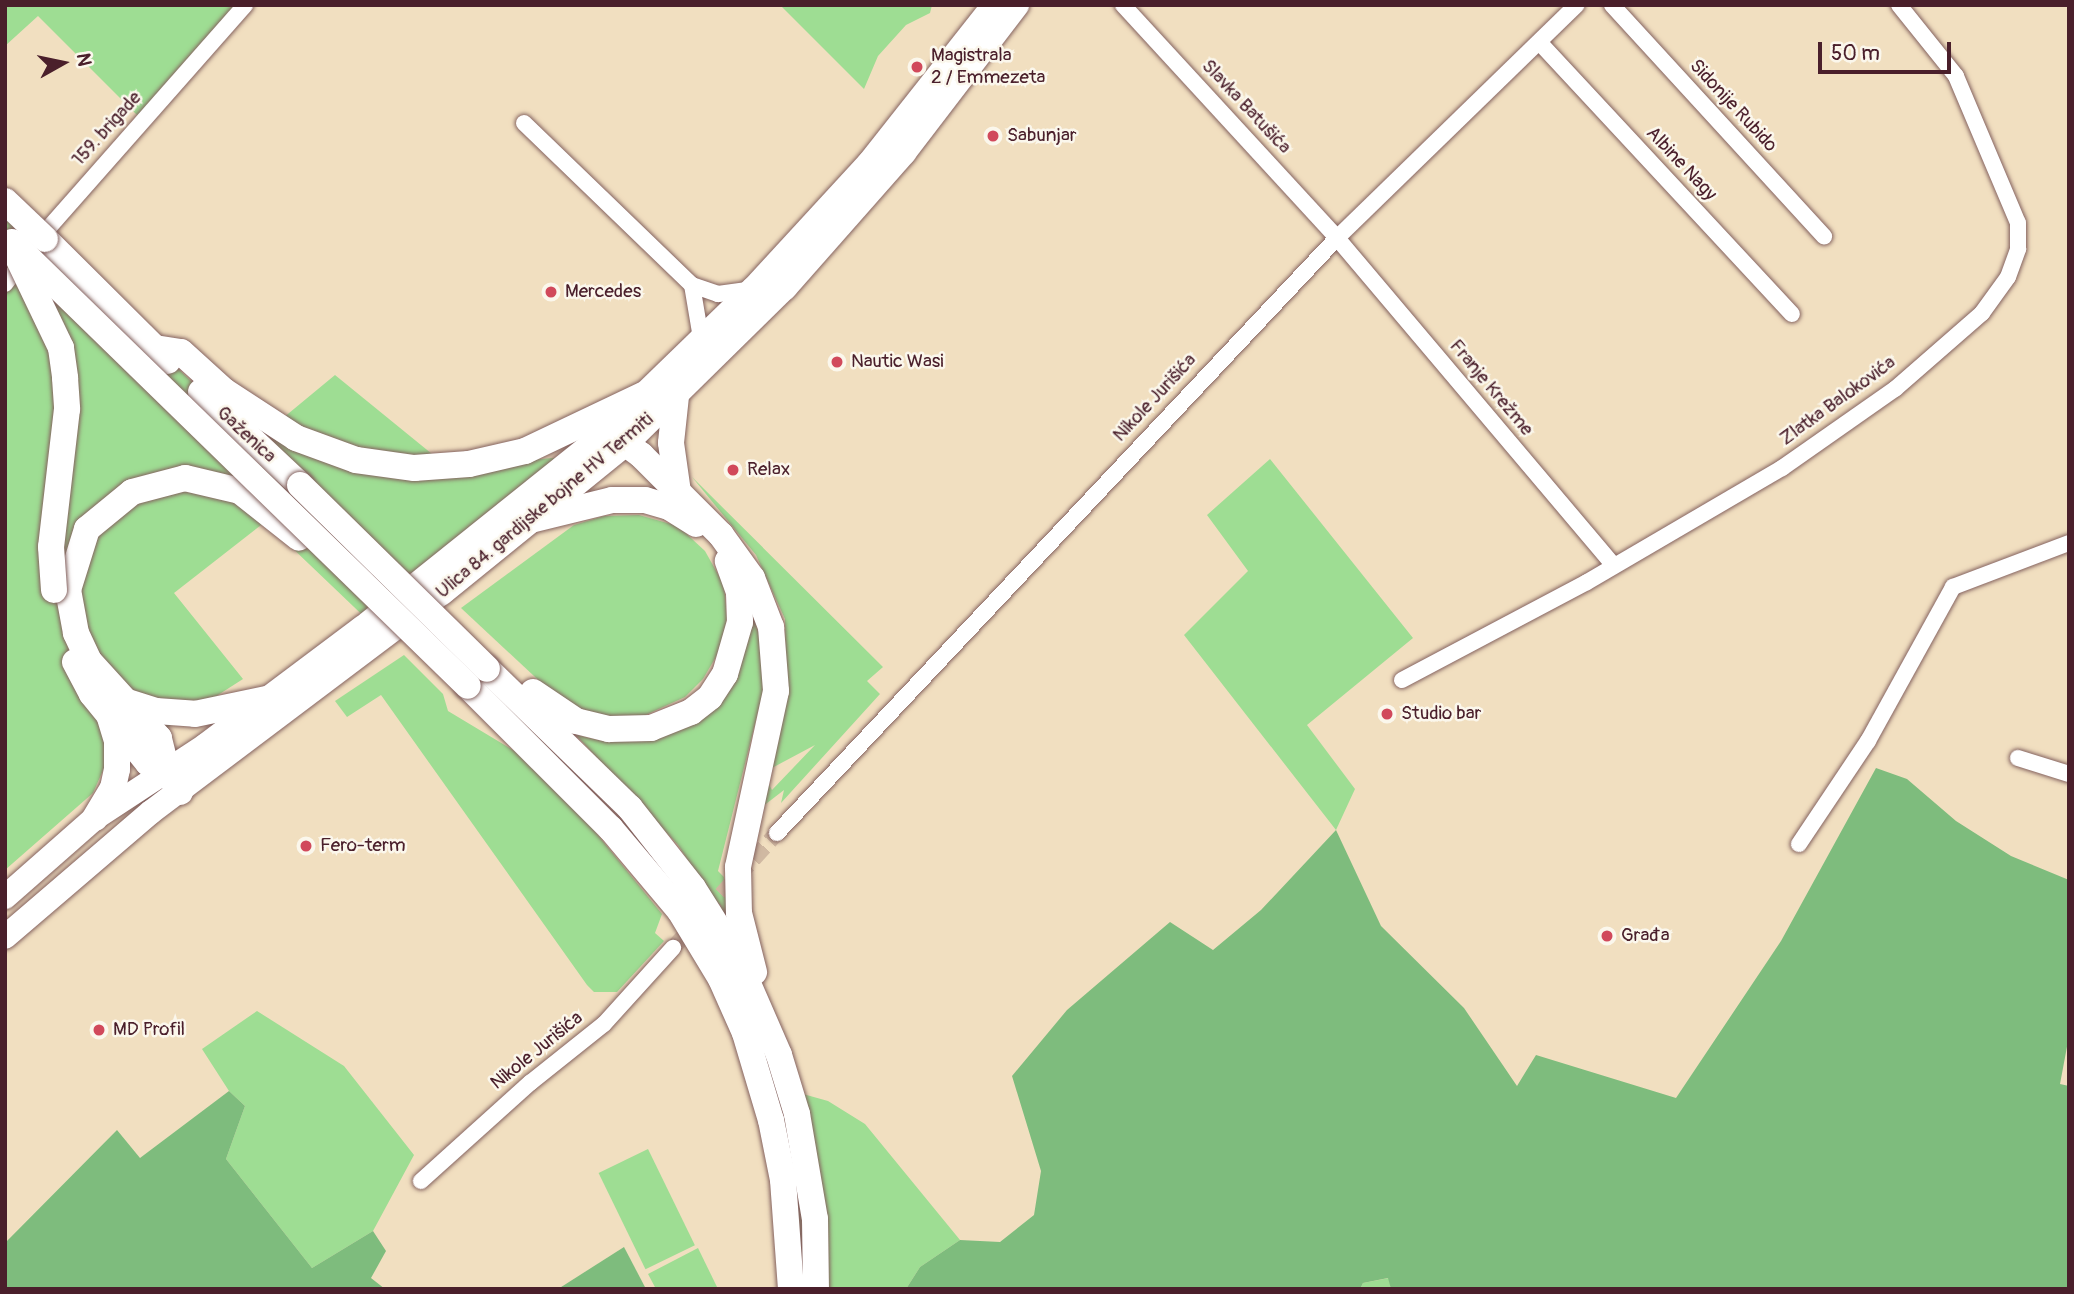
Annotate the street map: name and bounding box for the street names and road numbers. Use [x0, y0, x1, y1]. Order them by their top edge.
street label: Slavka Batušića [1197, 55, 1295, 159]
street label: Sidonije Rubido [1684, 55, 1782, 157]
street label: 159. brigade [68, 87, 146, 171]
street label: Albine Nagy [1641, 122, 1721, 206]
street label: Franje Krežme [1444, 335, 1538, 441]
street label: Nikole Jurišića [1109, 349, 1201, 447]
street label: Zlatka Balokovića [1776, 351, 1900, 451]
street label: Gaženica [212, 402, 280, 468]
street label: Ulica 84. gardijske bojne HV Termiti [432, 408, 658, 604]
street label: Nikole Jurišića [486, 1007, 588, 1095]

